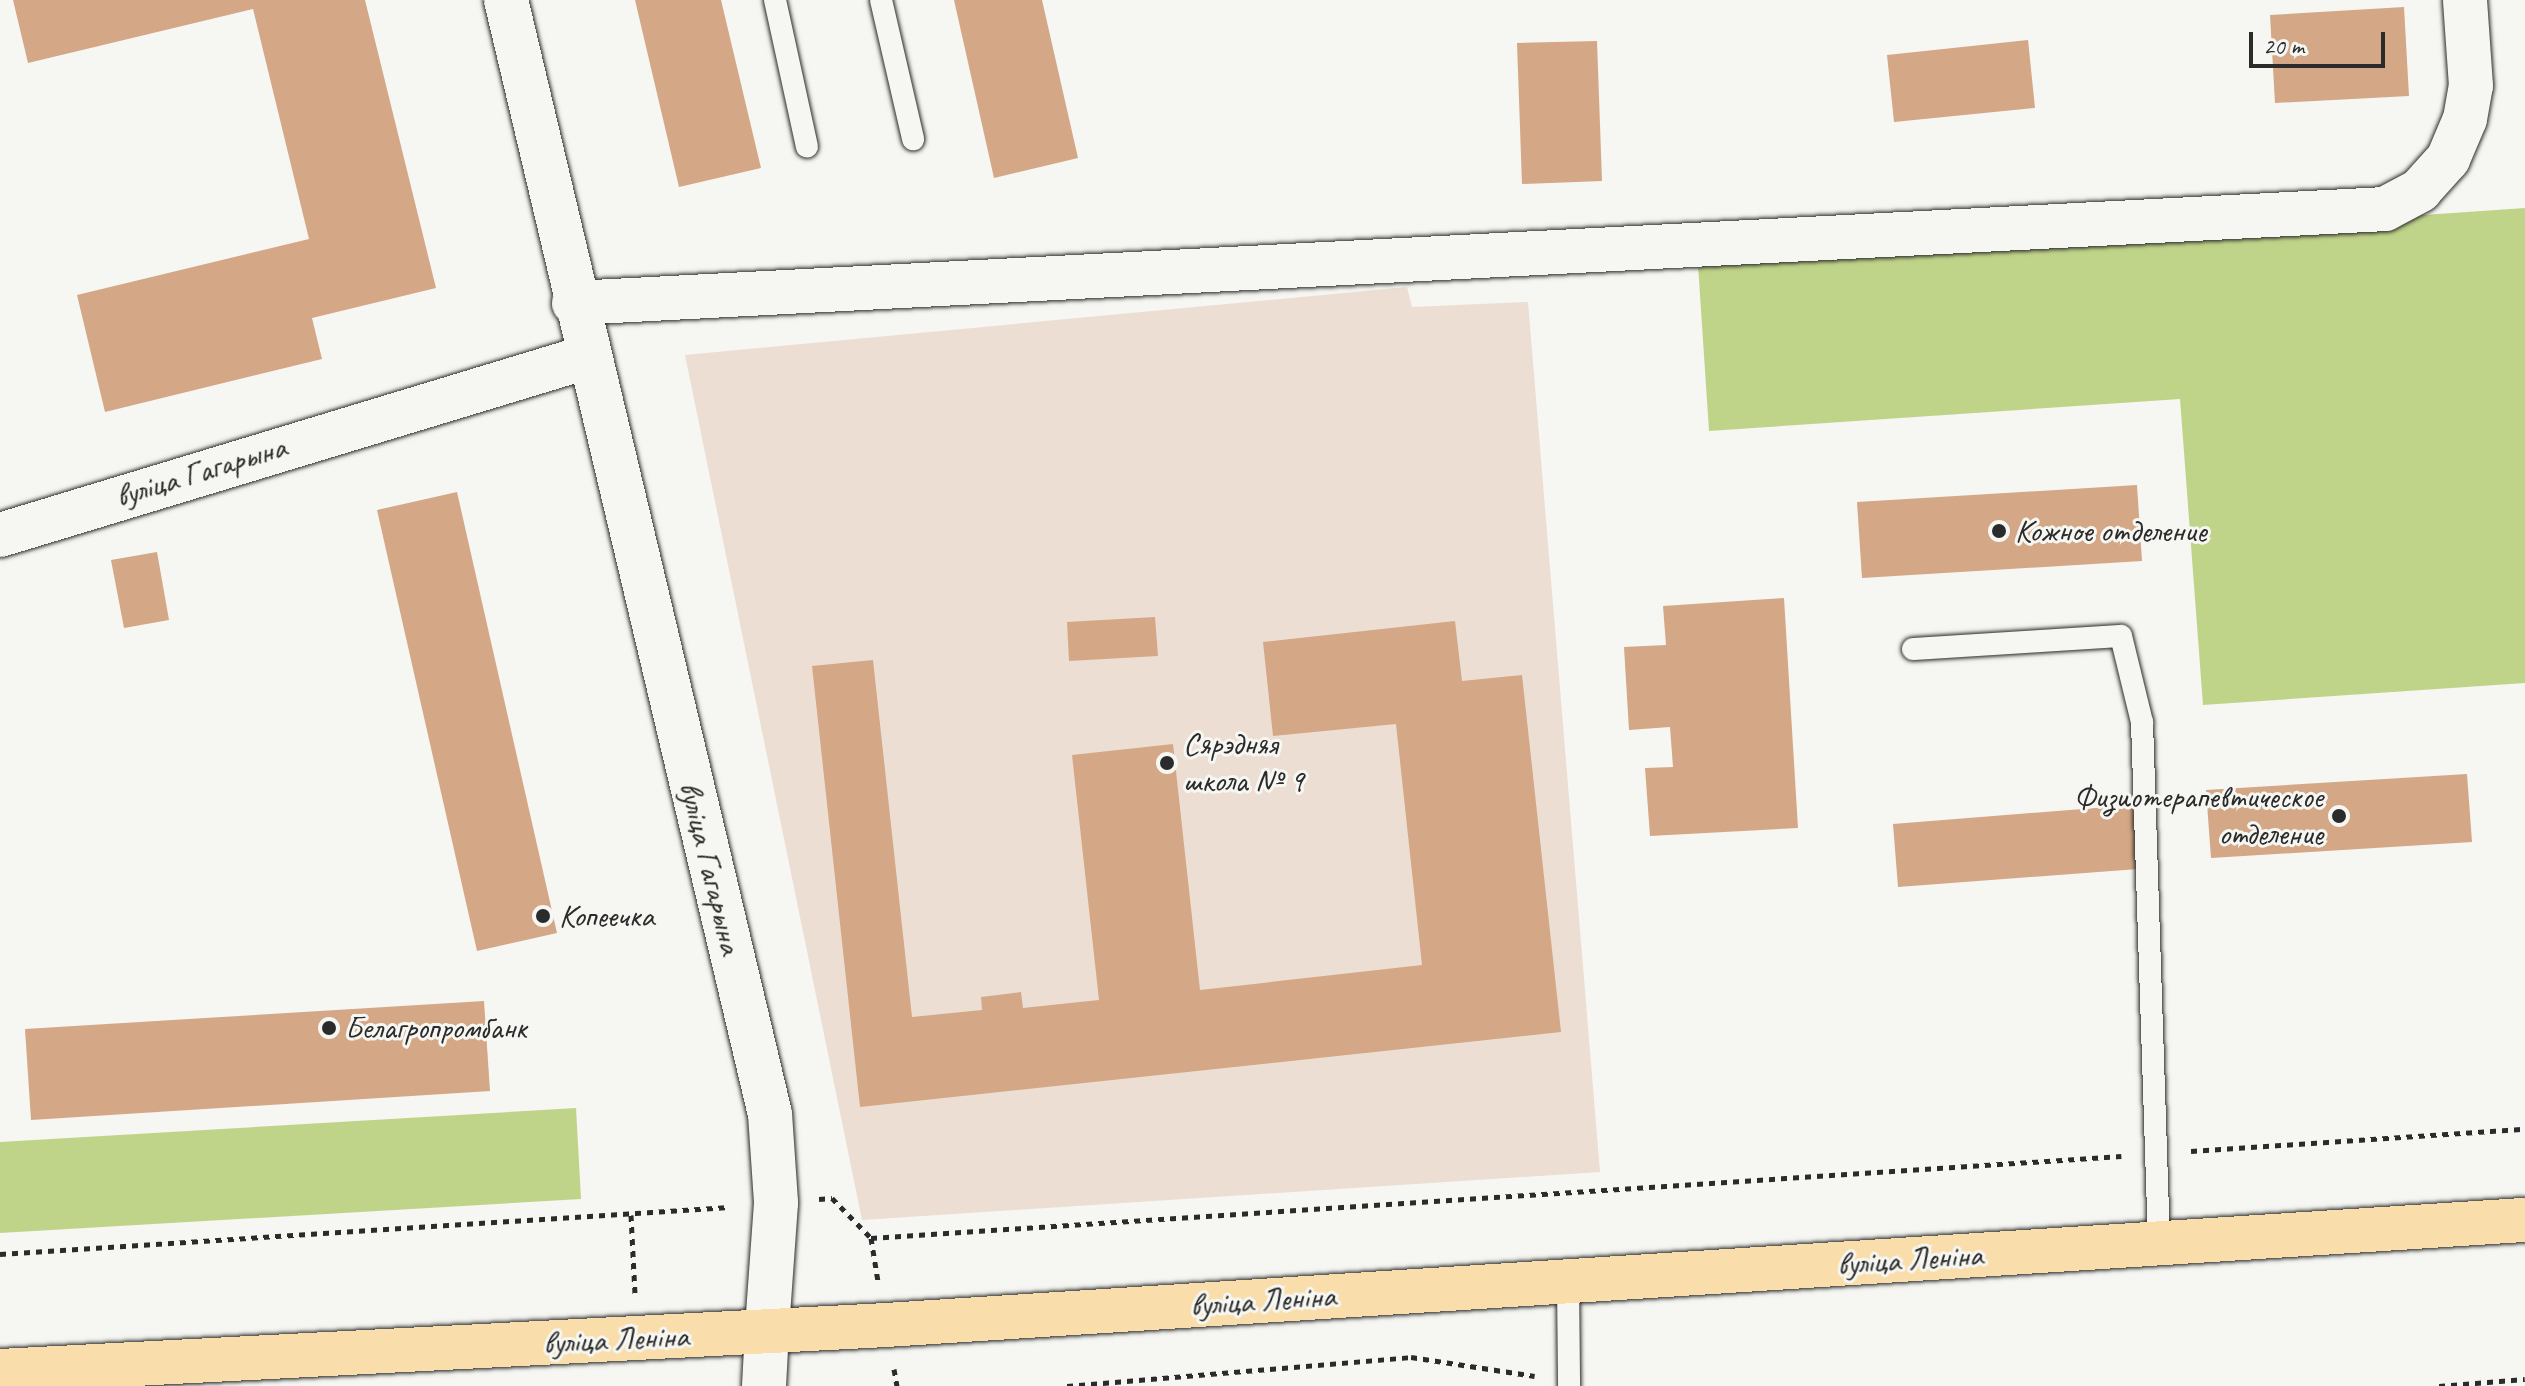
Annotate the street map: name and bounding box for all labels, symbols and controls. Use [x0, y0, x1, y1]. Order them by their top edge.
scale bar [2253, 16, 2389, 66]
text: 20 m [2263, 31, 2304, 61]
street label: вуліца Гагарына [114, 429, 288, 515]
place label: Кожное отделение [2015, 512, 2204, 550]
marker: Кожное отделение [1990, 522, 2008, 540]
place label: Сярэдняя школа № 9 [1183, 726, 1304, 801]
marker: Сярэдняя школа № 9 [1158, 754, 1176, 772]
place label: Физиотерапевтическое отделение [2074, 779, 2323, 854]
street label: вуліца Гагарына [671, 781, 749, 955]
marker: Физиотерапевтическое отделение [2330, 807, 2348, 825]
place label: Копеечка [559, 897, 654, 935]
marker: Копеечка [534, 907, 552, 925]
place label: Белагропромбанк [345, 1009, 527, 1047]
marker: Белагропромбанк [320, 1019, 338, 1037]
street label: вуліца Леніна [1836, 1236, 1984, 1284]
street label: вуліца Леніна [1189, 1277, 1337, 1325]
street label: вуліца Леніна [542, 1317, 690, 1363]

